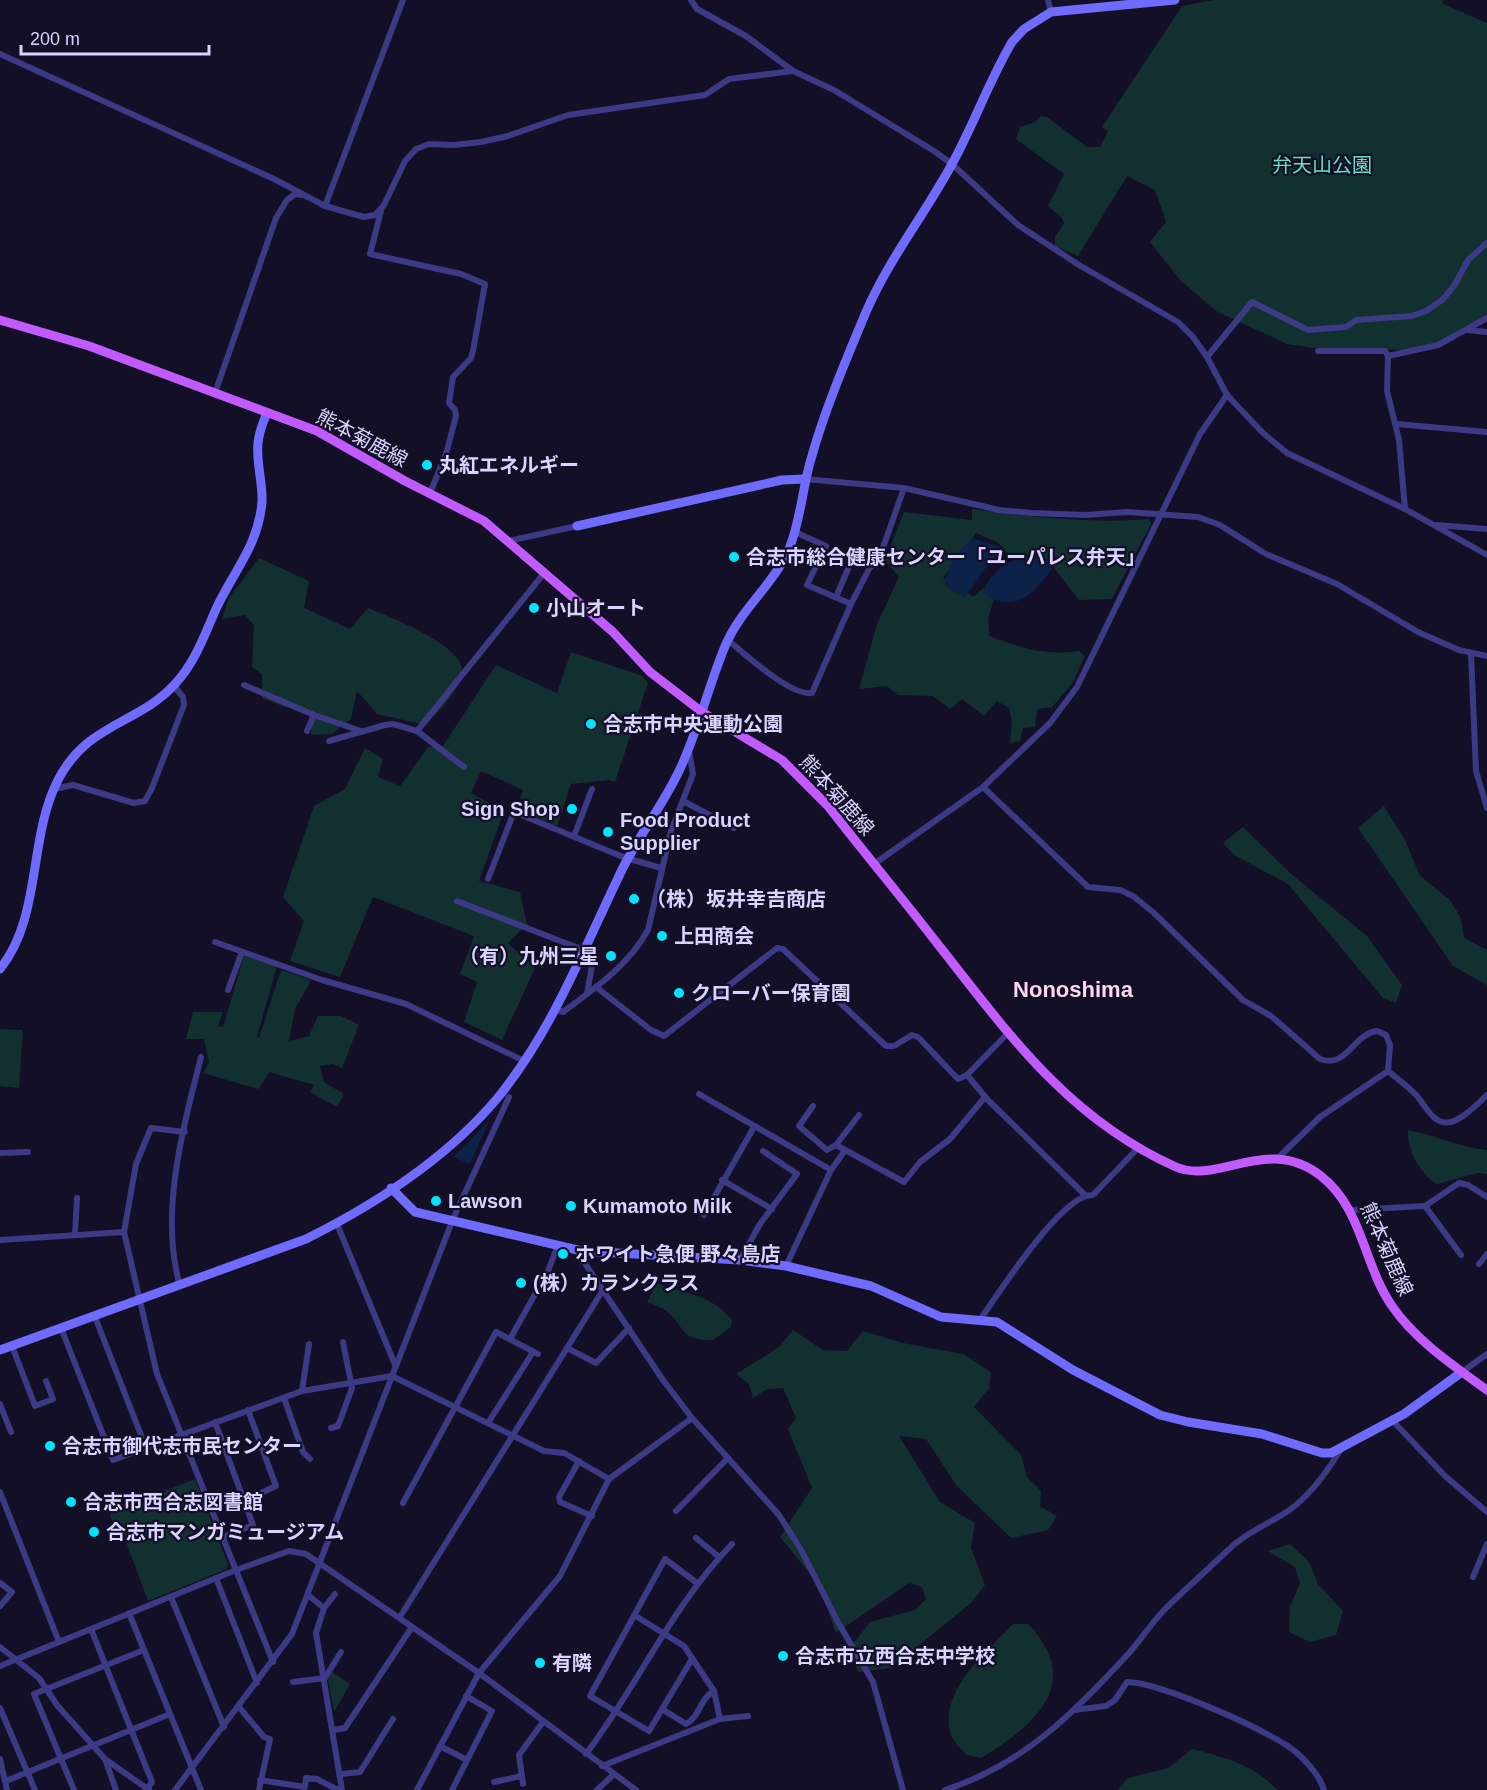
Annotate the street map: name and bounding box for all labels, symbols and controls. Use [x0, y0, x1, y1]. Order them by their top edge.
scale bar [21, 18, 208, 56]
text: 200 m [30, 29, 80, 49]
park label: 弁天山公園 [1272, 154, 1372, 176]
street label: 熊本菊鹿線 [313, 405, 411, 471]
place label: 丸紅エネルギー [439, 454, 579, 476]
marker: 丸紅エネルギー [420, 458, 434, 472]
place label: 合志市総合健康センター「ユーパレス弁天」 [746, 546, 1146, 568]
marker: 合志市総合健康センター「ユーパレス弁天」 [727, 550, 741, 564]
place label: 小山オート [546, 597, 646, 619]
marker: 小山オート [527, 601, 541, 615]
place label: 合志市中央運動公園 [603, 713, 783, 735]
marker: 合志市中央運動公園 [584, 717, 598, 731]
street label: 熊本菊鹿線 [795, 750, 879, 840]
place label: Sign Shop [461, 798, 560, 820]
marker: Sign Shop [565, 802, 579, 816]
place label: Food Product Supplier [620, 809, 750, 854]
marker: Food Product Supplier [601, 825, 615, 839]
place label: （株）坂井幸吉商店 [646, 888, 826, 910]
marker: （株）坂井幸吉商店 [627, 892, 641, 906]
place label: 上田商会 [674, 925, 754, 947]
marker: 上田商会 [655, 929, 669, 943]
place label: （有）九州三星 [459, 945, 599, 967]
marker: （有）九州三星 [604, 949, 618, 963]
district label: Nonoshima [1013, 977, 1134, 1002]
place label: クローバー保育園 [691, 982, 851, 1004]
marker: クローバー保育園 [672, 986, 686, 1000]
place label: Lawson [448, 1190, 522, 1212]
marker: Lawson [429, 1194, 443, 1208]
place label: Kumamoto Milk [583, 1195, 733, 1217]
marker: Kumamoto Milk [564, 1199, 578, 1213]
street label: 熊本菊鹿線 [1357, 1199, 1417, 1299]
place label: ホワイト急便 野々島店 [575, 1243, 781, 1265]
marker: ホワイト急便 野々島店 [556, 1247, 570, 1261]
place label: (株）カランクラス [533, 1272, 699, 1294]
marker: (株）カランクラス [514, 1276, 528, 1290]
place label: 合志市御代志市民センター [62, 1435, 302, 1457]
marker: 合志市御代志市民センター [43, 1439, 57, 1453]
place label: 合志市西合志図書館 [83, 1491, 263, 1513]
marker: 合志市西合志図書館 [64, 1495, 78, 1509]
place label: 合志市マンガミュージアム [106, 1521, 344, 1543]
marker: 合志市マンガミュージアム [87, 1525, 101, 1539]
place label: 合志市立西合志中学校 [795, 1645, 995, 1667]
marker: 合志市立西合志中学校 [776, 1649, 790, 1663]
place label: 有隣 [552, 1652, 592, 1674]
marker: 有隣 [533, 1656, 547, 1670]

